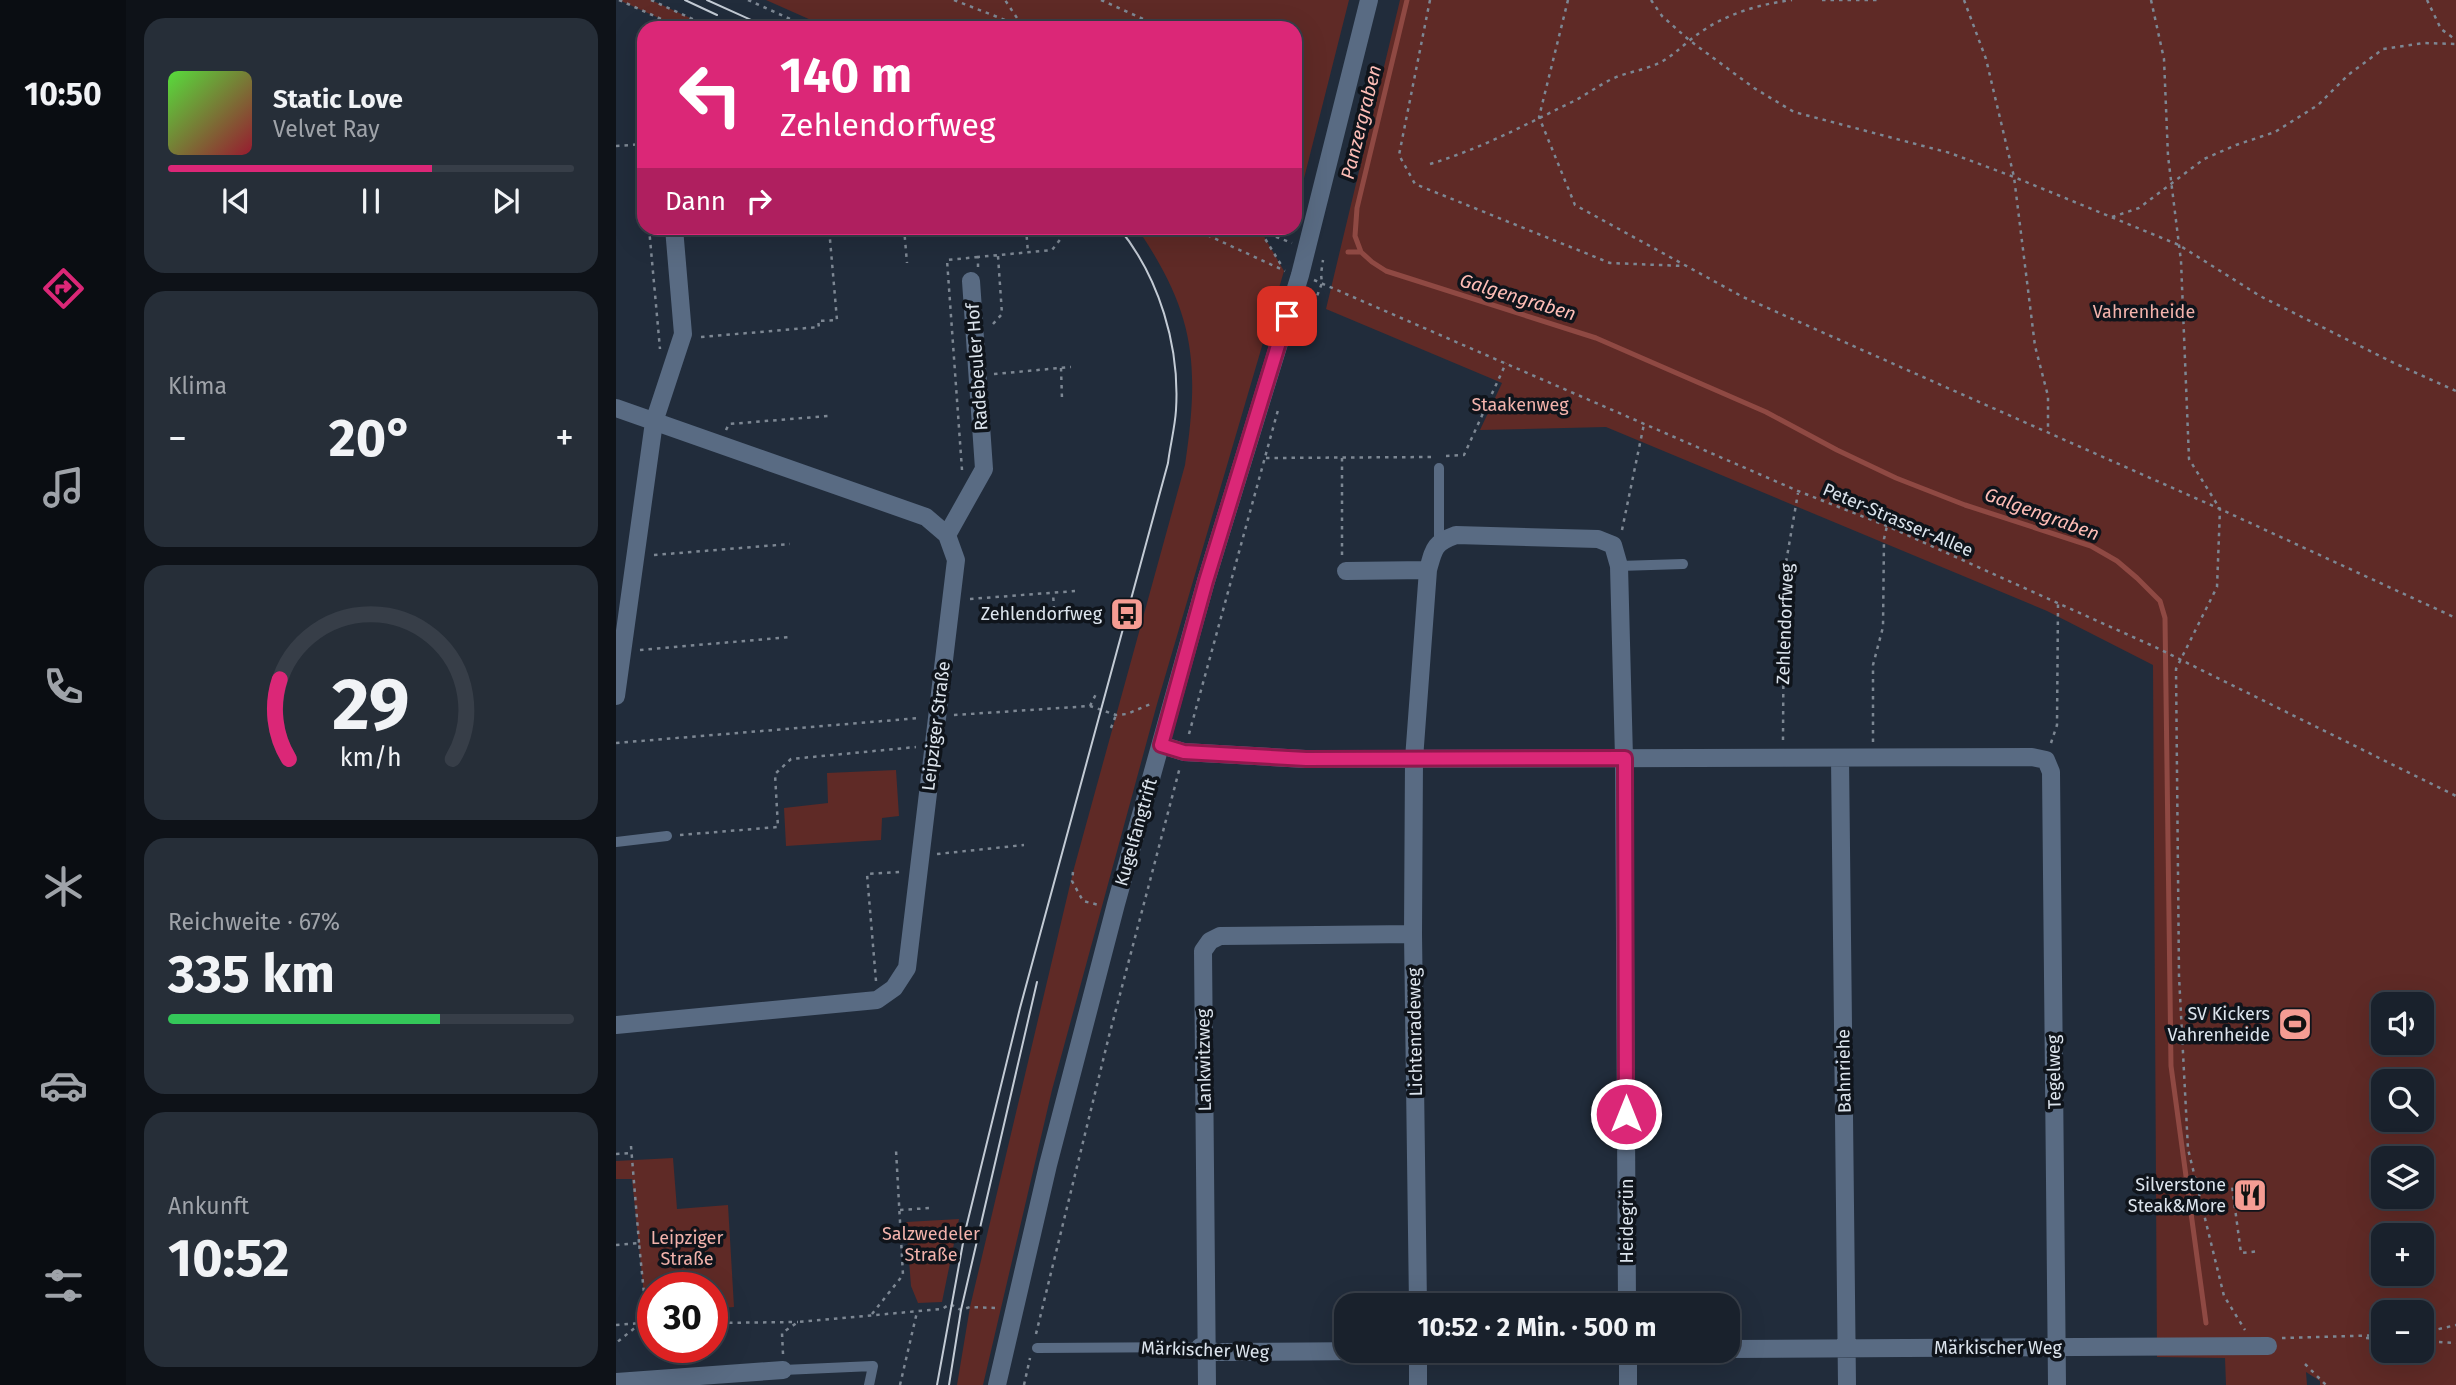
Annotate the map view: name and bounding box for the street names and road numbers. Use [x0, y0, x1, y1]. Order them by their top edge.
street label: Radebeuler Hof [961, 301, 992, 431]
street label: Peter-Strasser-Allee [1820, 478, 1976, 562]
street label: Zehlendorfweg [1772, 562, 1798, 685]
street label: Leipziger Straße [917, 660, 955, 792]
street label: Kugelfangtrift [1110, 775, 1162, 889]
street label: Lichtenradeweg [1403, 967, 1427, 1096]
street label: Lankwitzweg [1192, 1008, 1216, 1112]
street label: Bahnriehe [1832, 1029, 1856, 1113]
street label: Tegelweg [2042, 1034, 2066, 1109]
street label: Heidegrün [1616, 1178, 1638, 1264]
street label: Märkischer Weg [1141, 1337, 1270, 1363]
street label: Märkischer Weg [1934, 1337, 2063, 1359]

